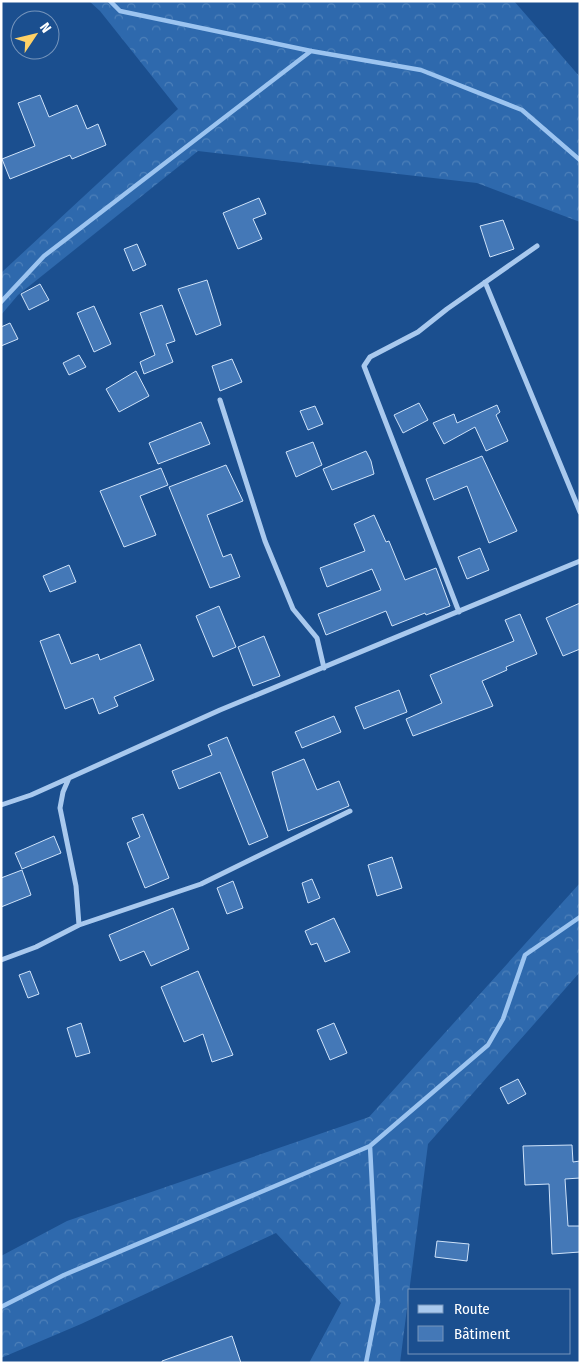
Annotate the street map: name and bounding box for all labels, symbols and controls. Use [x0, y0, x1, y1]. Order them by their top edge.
north arrow [10, 10, 60, 60]
text: N [36, 20, 55, 36]
legend [408, 1289, 571, 1354]
text: Route [454, 1300, 490, 1318]
text: Bâtiment [454, 1325, 510, 1343]

